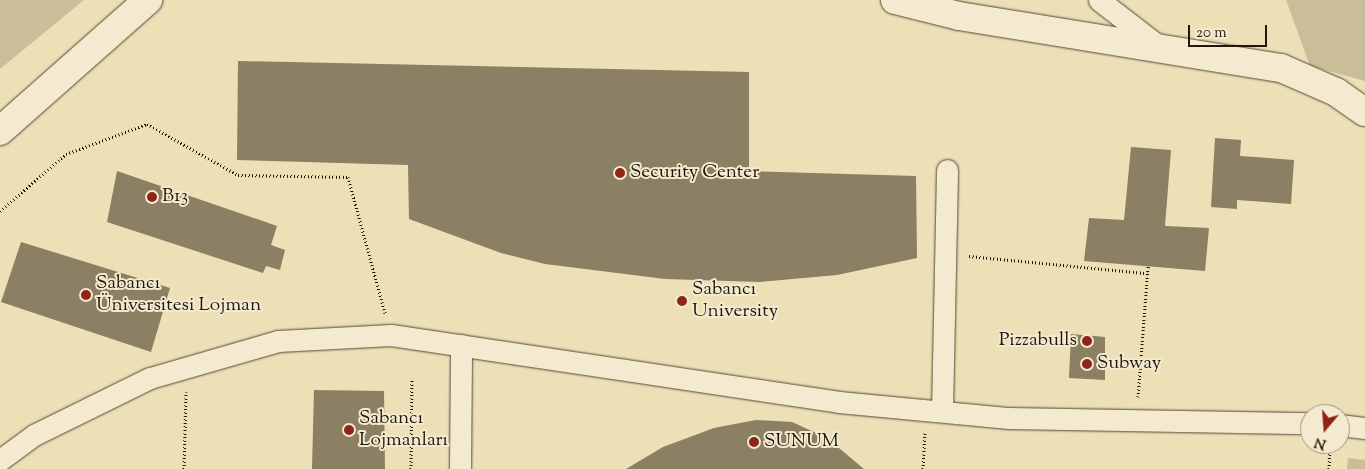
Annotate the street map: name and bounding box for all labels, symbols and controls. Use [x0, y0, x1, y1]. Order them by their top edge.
scale bar [1190, 15, 1269, 47]
text: 20 m [1196, 23, 1227, 44]
place label: Security Center [630, 162, 759, 184]
marker: Security Center [614, 167, 626, 179]
place label: B13 [162, 186, 188, 208]
marker: B13 [146, 191, 158, 203]
place label: Sabancı Üniversitesi Lojman [96, 273, 261, 317]
place label: Sabancı University [692, 279, 778, 323]
marker: Sabancı Üniversitesi Lojman [80, 289, 92, 301]
marker: Sabancı University [676, 295, 688, 307]
place label: Pizzabulls [999, 330, 1077, 352]
marker: Pizzabulls [1081, 335, 1093, 347]
place label: Subway [1097, 353, 1161, 375]
marker: Subway [1081, 358, 1093, 370]
north arrow [1300, 404, 1350, 454]
place label: Sabancı Lojmanları [359, 408, 448, 452]
marker: Sabancı Lojmanları [343, 424, 355, 436]
place label: SUNUM [764, 431, 839, 453]
text: N [1312, 431, 1329, 454]
marker: SUNUM [748, 436, 760, 448]

